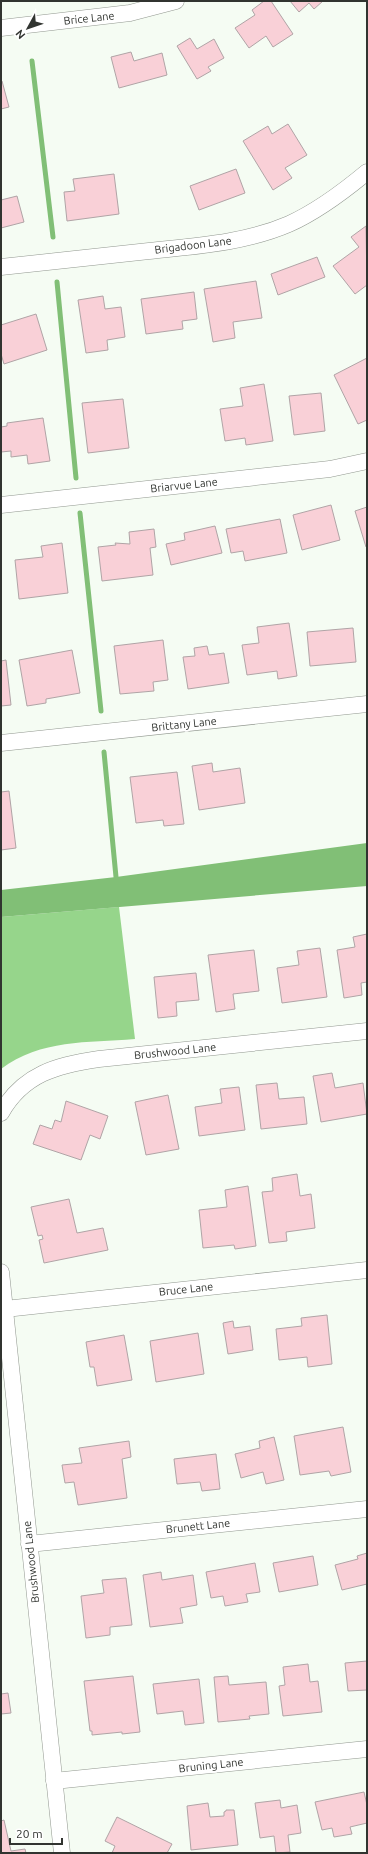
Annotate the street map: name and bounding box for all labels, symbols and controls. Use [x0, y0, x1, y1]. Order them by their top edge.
north arrow [8, 8, 48, 48]
street label: Brice Lane [63, 9, 115, 27]
text: N [13, 27, 28, 41]
street label: Brigadoon Lane [154, 234, 232, 256]
street label: Briarvue Lane [150, 475, 218, 495]
street label: Brittany Lane [151, 715, 217, 733]
street label: Brushwood Lane [133, 1041, 217, 1061]
street label: Bruce Lane [158, 1280, 214, 1298]
street label: Brunett Lane [165, 1517, 231, 1535]
street label: Brushwood Lane [21, 1520, 41, 1604]
street label: Bruning Lane [178, 1756, 244, 1774]
scale bar [10, 1820, 62, 1846]
text: 20 m [16, 1827, 43, 1840]

